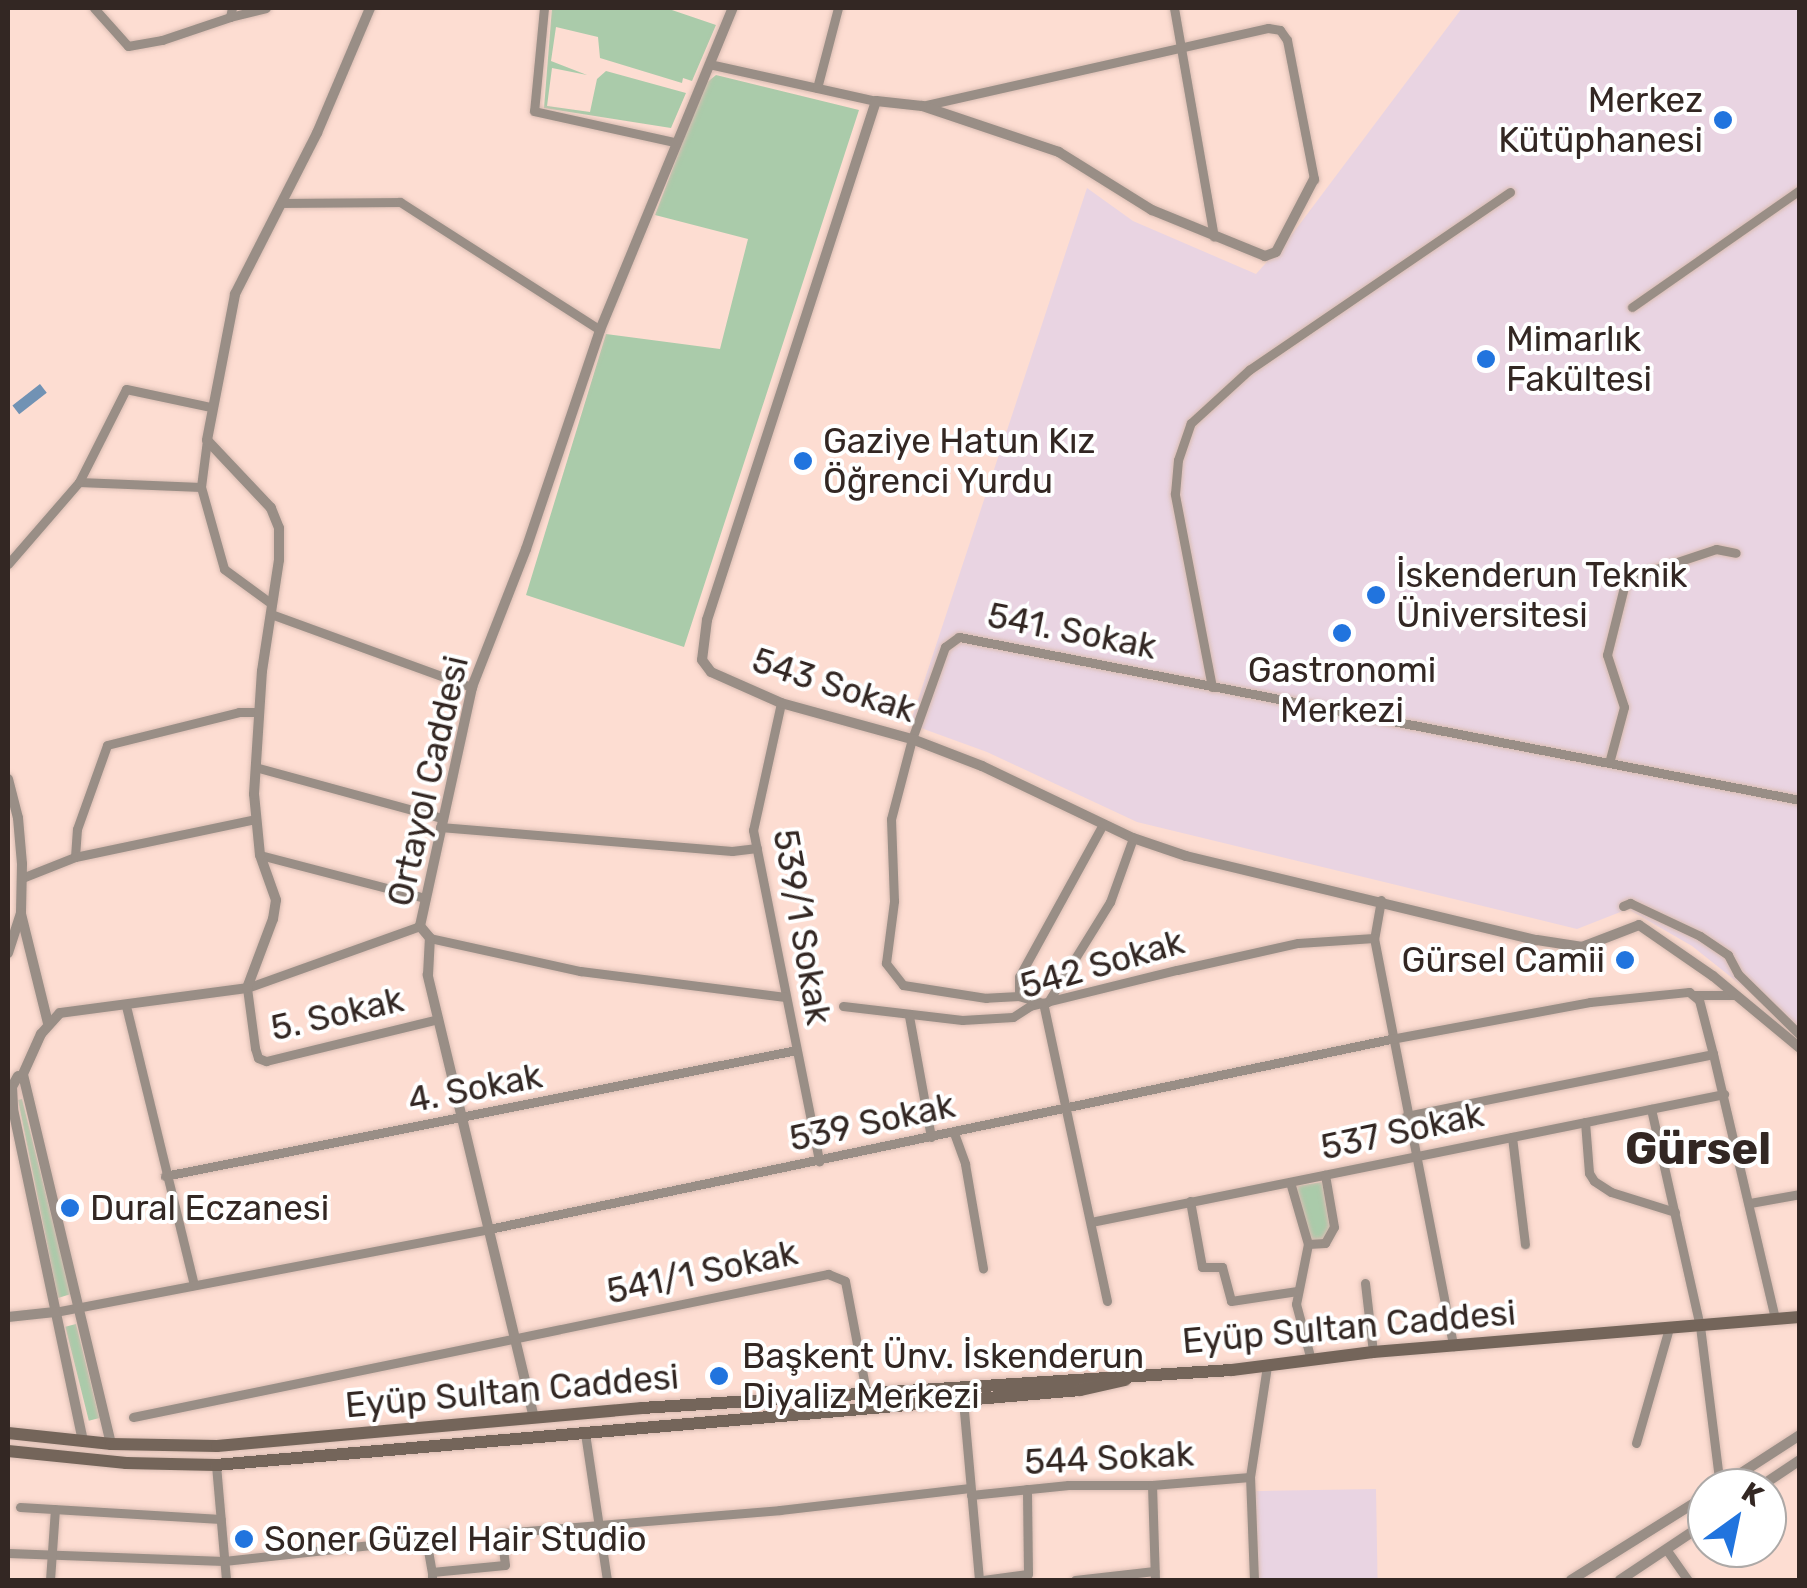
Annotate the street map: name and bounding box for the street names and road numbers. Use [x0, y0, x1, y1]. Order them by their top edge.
street label: 541. Sokak [984, 594, 1160, 668]
street label: 543 Sokak [747, 639, 921, 731]
street label: Ortayol Caddesi [379, 652, 477, 910]
street label: 539/1 Sokak [764, 826, 840, 1028]
street label: 542 Sokak [1015, 921, 1189, 1007]
street label: 5. Sokak [267, 978, 407, 1050]
street label: 4. Sokak [404, 1054, 546, 1122]
street label: 539 Sokak [785, 1084, 959, 1160]
street label: 537 Sokak [1317, 1093, 1487, 1169]
street label: 541/1 Sokak [603, 1231, 801, 1313]
street label: Eyüp Sultan Caddesi [1180, 1291, 1518, 1363]
street label: Eyüp Sultan Caddesi [343, 1355, 681, 1427]
street label: 544 Sokak [1023, 1433, 1195, 1483]

